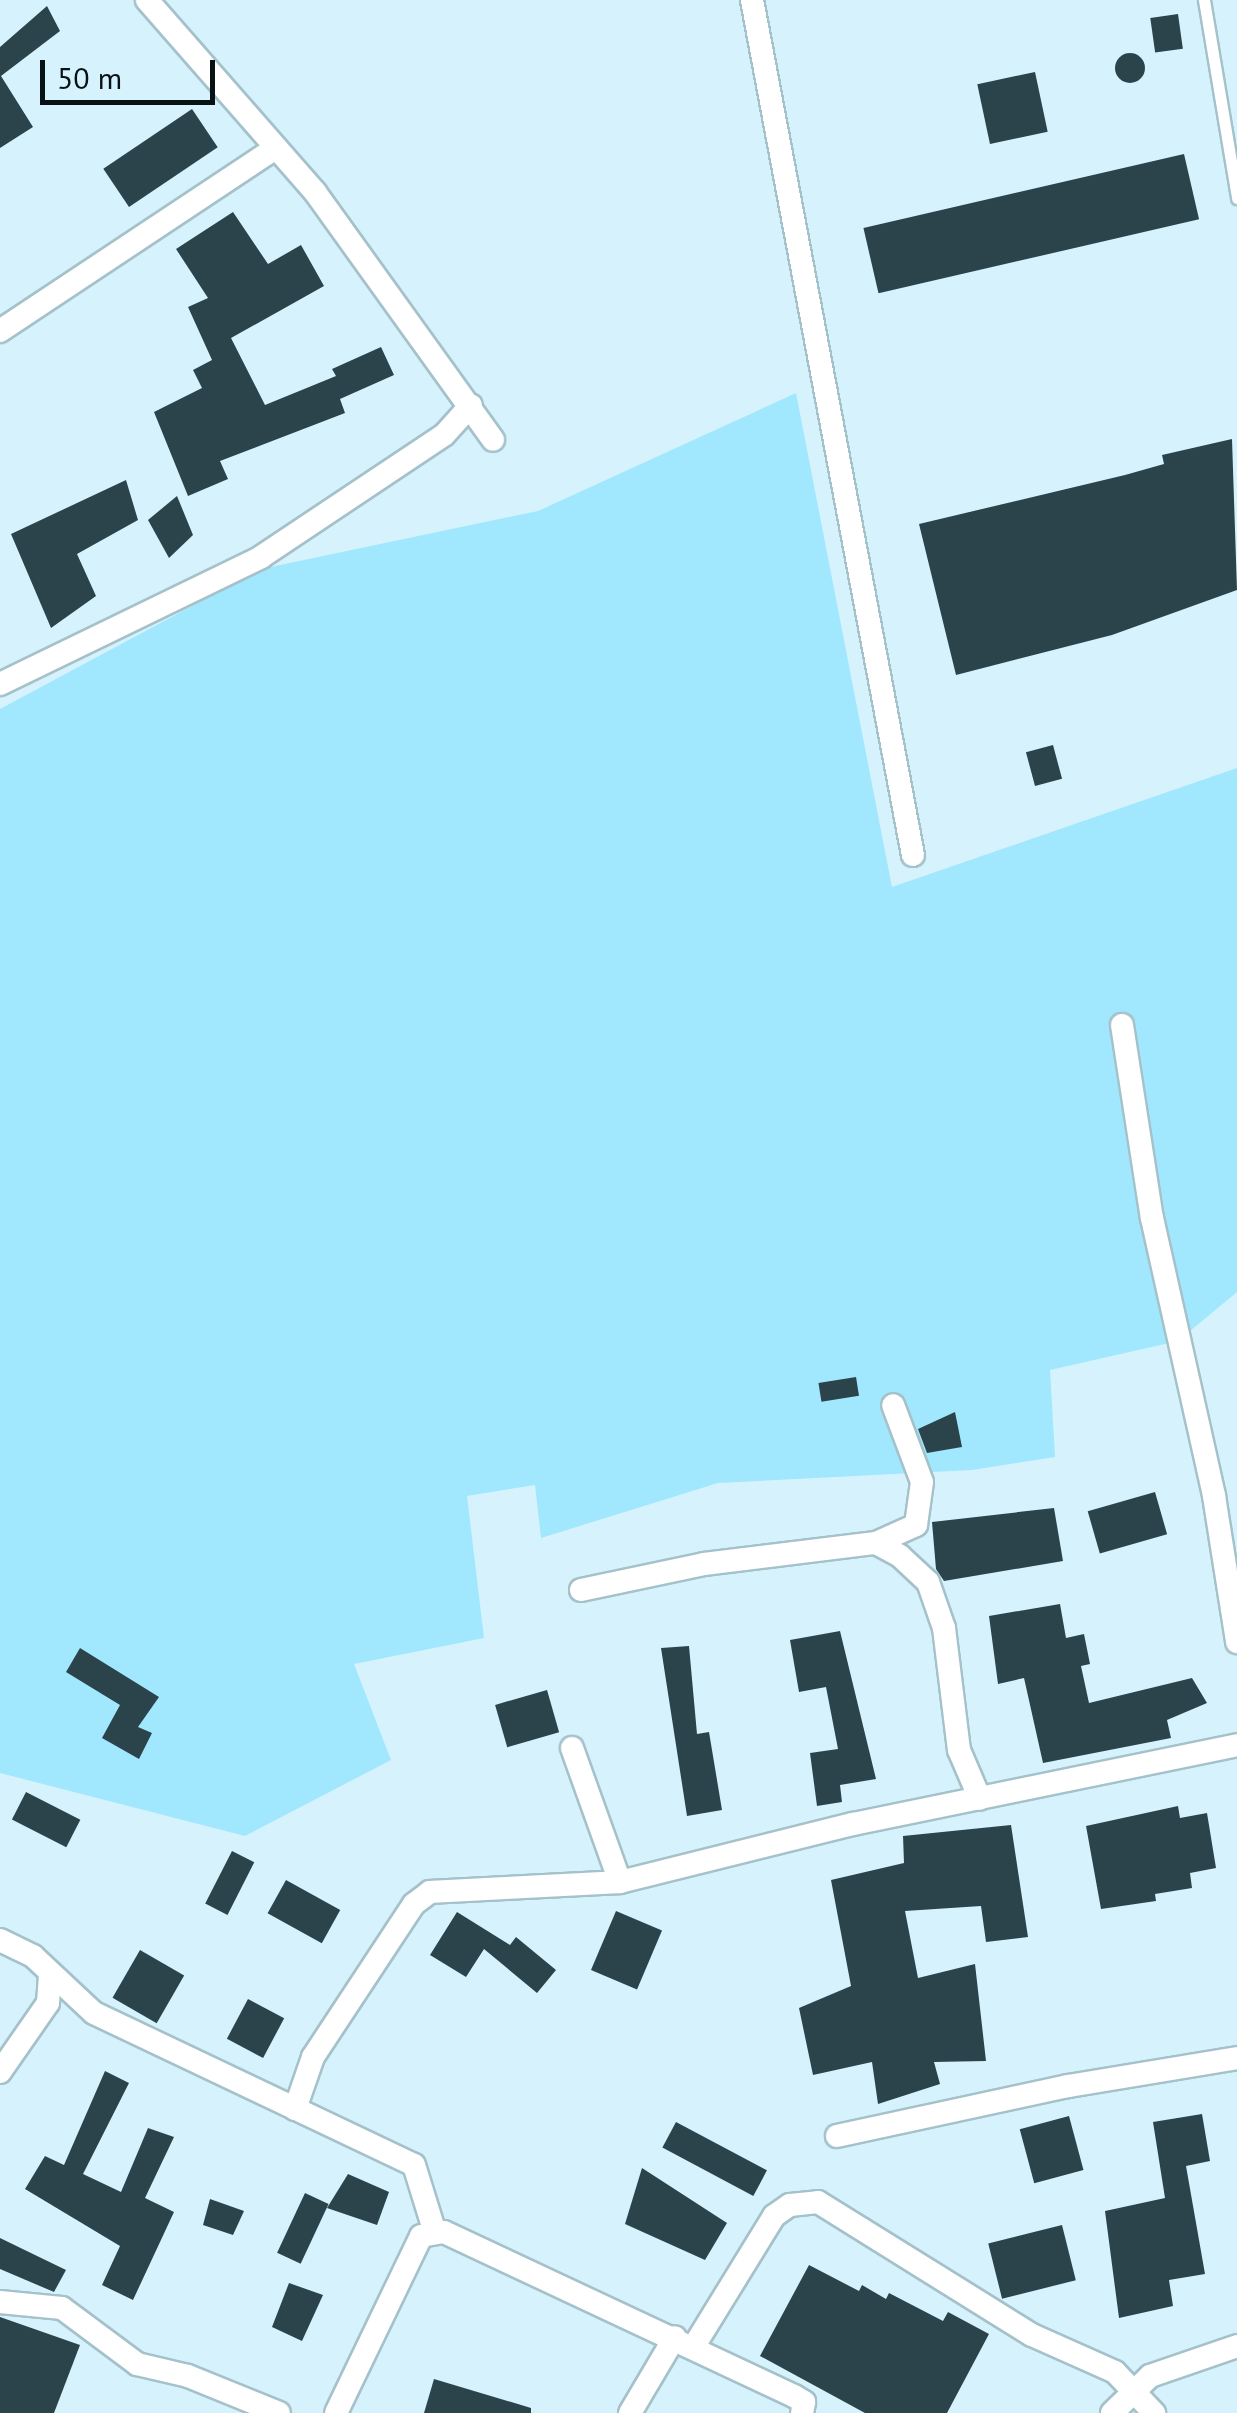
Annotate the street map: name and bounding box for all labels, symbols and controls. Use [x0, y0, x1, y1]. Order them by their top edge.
scale bar [45, 40, 220, 102]
text: 50 m [57, 58, 122, 97]

